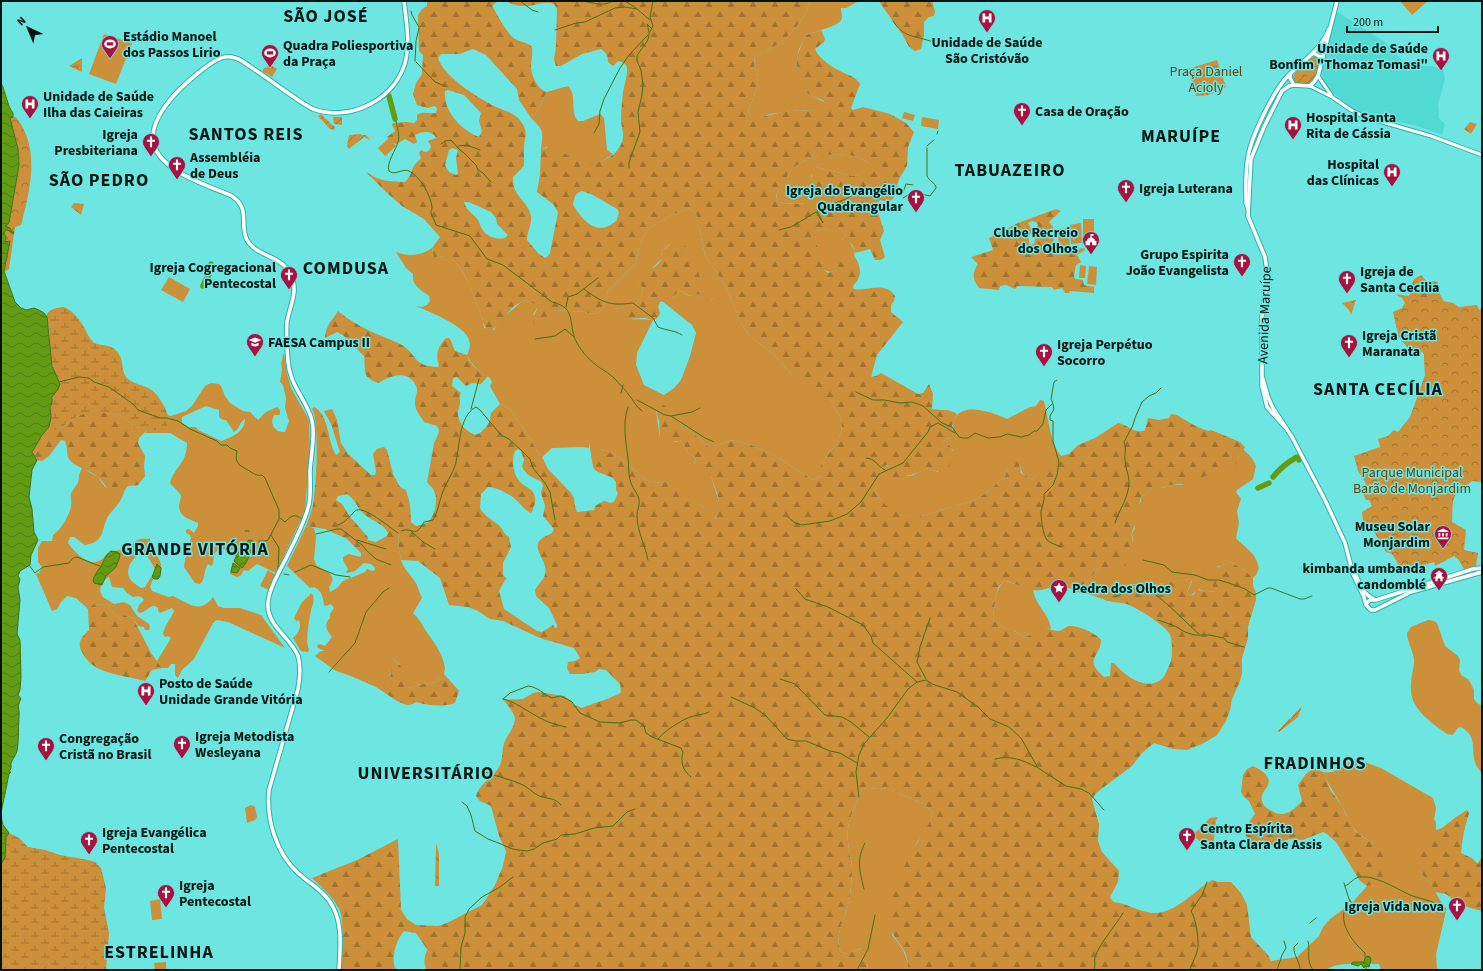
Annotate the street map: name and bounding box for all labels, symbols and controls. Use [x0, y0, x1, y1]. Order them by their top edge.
district label: SÃO JOSÉ [283, 4, 369, 29]
north arrow [8, 8, 48, 48]
hospital icon: Unidade de Saúde São Cristóvão [977, 8, 997, 33]
scale bar [1347, 8, 1438, 34]
text: N [14, 13, 29, 29]
text: 200 m [1353, 14, 1383, 31]
place label: Estádio Manoel dos Passos Lirio [123, 27, 221, 63]
place label: Unidade de Saúde São Cristóvão [931, 33, 1043, 69]
sports icon: Estádio Manoel dos Passos Lirio [100, 34, 120, 59]
place label: Quadra Poliesportiva da Praça [283, 36, 413, 72]
place label: Unidade de Saúde Bonfim "Thomaz Tomasi" [1269, 39, 1428, 75]
sports icon: Quadra Poliesportiva da Praça [260, 43, 280, 68]
hospital icon: Unidade de Saúde Bonfim "Thomaz Tomasi" [1431, 46, 1451, 71]
park label: Praça Daniel Acioly [1170, 62, 1243, 98]
place label: Unidade de Saúde Ilha das Caieiras [43, 87, 154, 123]
hospital icon: Unidade de Saúde Ilha das Caieiras [20, 94, 40, 119]
church icon: Casa de Oração [1012, 101, 1032, 126]
place label: Casa de Oração [1035, 102, 1129, 122]
place label: Hospital Santa Rita de Cássia [1306, 108, 1396, 144]
hospital icon: Hospital Santa Rita de Cássia [1283, 115, 1303, 140]
district label: SANTOS REIS [188, 122, 304, 147]
district label: MARUÍPE [1141, 124, 1221, 149]
place label: Igreja Presbiteriana [54, 125, 138, 161]
church icon: Igreja Presbiteriana [141, 132, 161, 157]
place label: Assembléia de Deus [189, 148, 260, 184]
church icon: Assembléia de Deus [167, 155, 187, 180]
place label: Hospital das Clínicas [1307, 155, 1379, 191]
district label: TABUAZEIRO [955, 158, 1065, 183]
hospital icon: Hospital das Clínicas [1382, 162, 1402, 187]
district label: SÃO PEDRO [49, 168, 149, 193]
church icon: Igreja Luterana [1116, 178, 1136, 203]
place label: Igreja Luterana [1139, 179, 1233, 199]
place label: Igreja do Evangélio Quadrangular [786, 181, 903, 217]
church icon: Igreja do Evangélio Quadrangular [906, 188, 926, 213]
place label: Clube Recreio dos Olhos [993, 223, 1078, 259]
public building icon: Clube Recreio dos Olhos [1081, 230, 1101, 255]
place label: Grupo Espirita João Evangelista [1126, 245, 1229, 281]
church icon: Grupo Espirita João Evangelista [1232, 252, 1252, 277]
district label: COMDUSA [303, 256, 389, 281]
place label: Igreja Cogregacional Pentecostal [149, 258, 276, 294]
place label: Igreja de Santa Cecilia [1360, 262, 1440, 298]
church icon: Igreja Cogregacional Pentecostal [279, 265, 299, 290]
street label: Avenida Maruípe [1253, 266, 1277, 364]
church icon: Igreja de Santa Cecilia [1337, 269, 1357, 294]
place label: Igreja Cristã Maranata [1362, 326, 1436, 362]
school or university icon: FAESA Campus II [245, 332, 265, 357]
place label: FAESA Campus II [268, 333, 370, 353]
church icon: Igreja Cristã Maranata [1339, 333, 1359, 358]
place label: Igreja Perpétuo Socorro [1057, 335, 1153, 371]
church icon: Igreja Perpétuo Socorro [1034, 342, 1054, 367]
district label: SANTA CECÍLIA [1313, 377, 1443, 402]
park label: Parque Municipal Barão de Monjardim [1353, 463, 1471, 499]
place label: Museu Solar Monjardim [1355, 517, 1430, 553]
museum icon: Museu Solar Monjardim [1433, 524, 1453, 549]
district label: GRANDE VITÓRIA [121, 537, 269, 562]
place label: kimbanda umbanda candomblé [1302, 559, 1426, 595]
temple icon: kimbanda umbanda candomblé [1429, 566, 1449, 591]
place icon: Pedra dos Olhos [1049, 578, 1069, 603]
place label: Pedra dos Olhos [1072, 579, 1171, 599]
place label: Posto de Saúde Unidade Grande Vitória [159, 674, 303, 710]
hospital icon: Posto de Saúde Unidade Grande Vitória [136, 681, 156, 706]
place label: Igreja Metodista Wesleyana [195, 727, 294, 763]
place label: Congregação Cristã no Brasil [59, 729, 151, 765]
church icon: Igreja Metodista Wesleyana [172, 734, 192, 759]
church icon: Congregação Cristã no Brasil [36, 736, 56, 761]
district label: FRADINHOS [1264, 751, 1366, 776]
district label: UNIVERSITÁRIO [358, 761, 494, 786]
place label: Centro Espírita Santa Clara de Assis [1200, 819, 1322, 855]
place label: Igreja Evangélica Pentecostal [102, 823, 207, 859]
church icon: Centro Espírita Santa Clara de Assis [1177, 826, 1197, 851]
church icon: Igreja Evangélica Pentecostal [79, 830, 99, 855]
place label: Igreja Pentecostal [179, 876, 251, 912]
church icon: Igreja Pentecostal [156, 883, 176, 908]
church icon: Igreja Vida Nova [1447, 896, 1467, 921]
place label: Igreja Vida Nova [1344, 897, 1444, 917]
district label: ESTRELINHA [104, 940, 214, 965]

